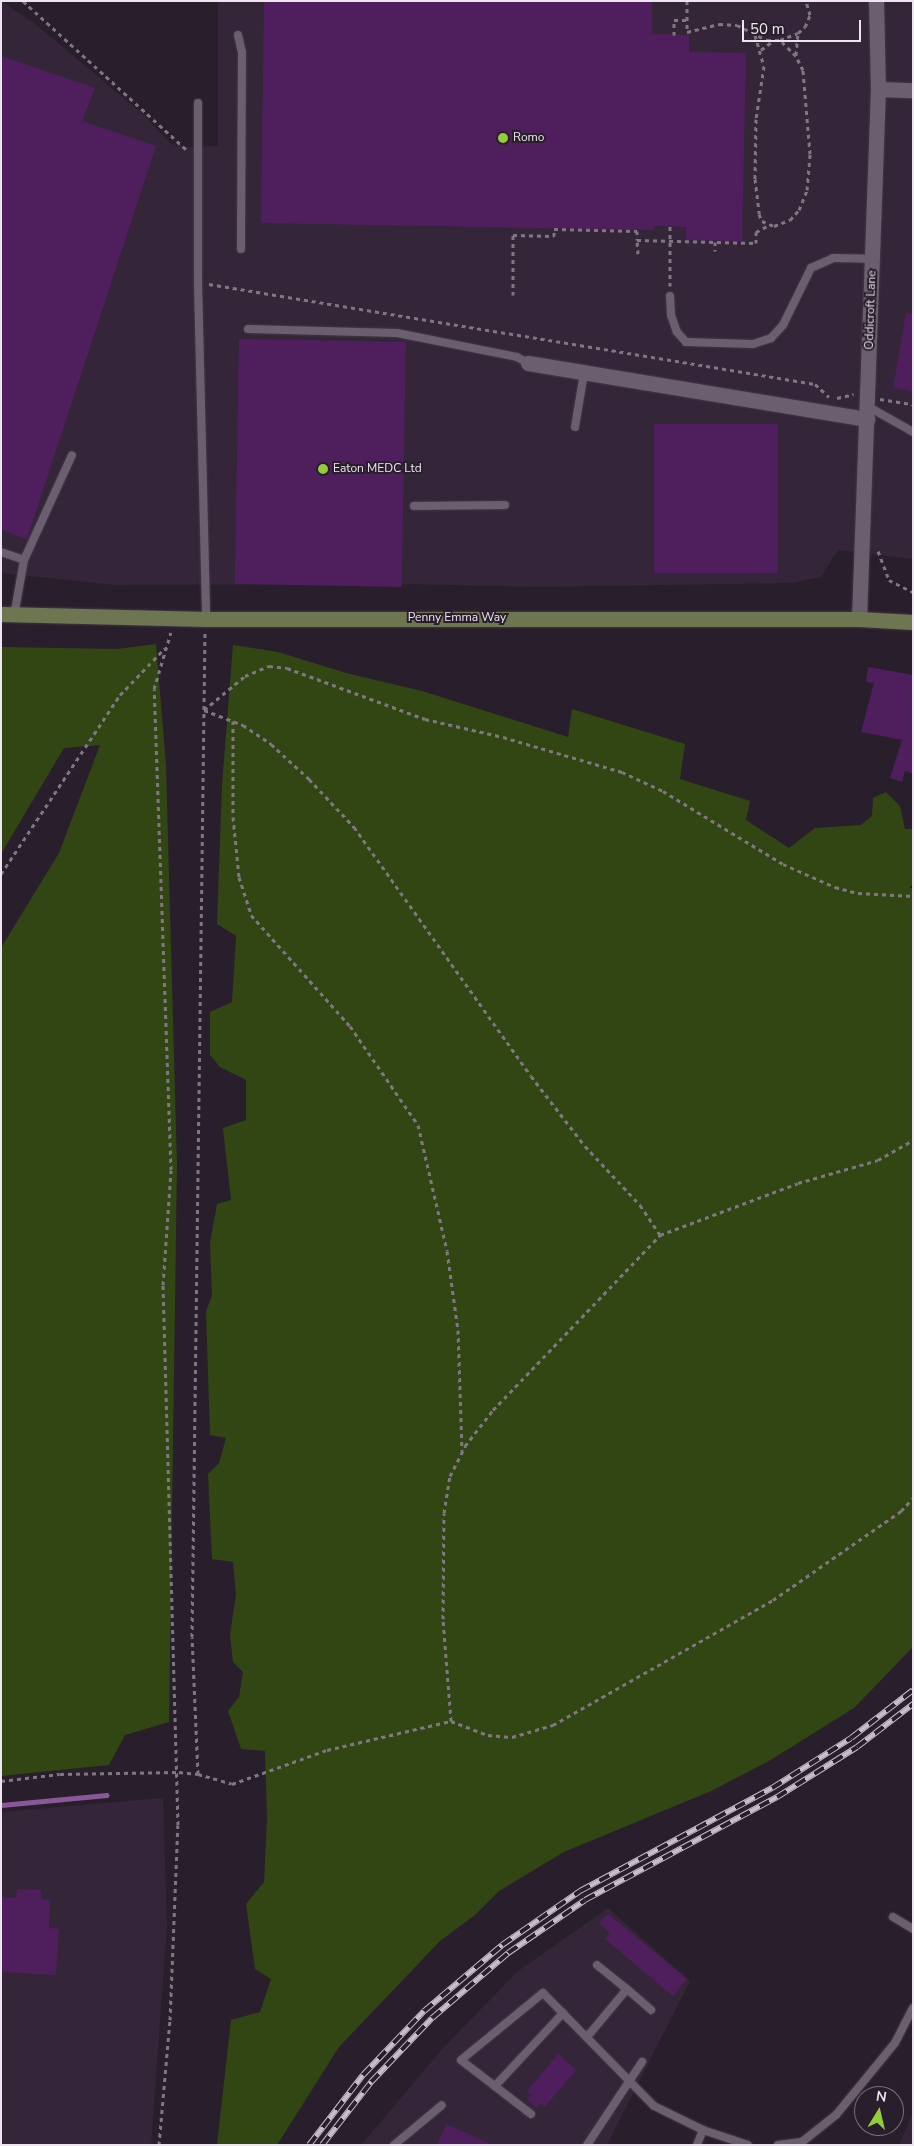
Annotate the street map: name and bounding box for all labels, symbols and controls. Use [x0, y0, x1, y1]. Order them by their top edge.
scale bar [744, 10, 863, 42]
text: 50 m [750, 19, 785, 39]
place label: Romo [513, 131, 545, 145]
marker: Romo [497, 132, 509, 144]
street label: Oddicroft Lane [862, 270, 880, 350]
place label: Eaton MEDC Ltd [333, 462, 422, 476]
marker: Eaton MEDC Ltd [317, 463, 329, 475]
street label: Penny Emma Way [408, 611, 506, 625]
north arrow [854, 2086, 904, 2136]
text: N [875, 2086, 888, 2107]

